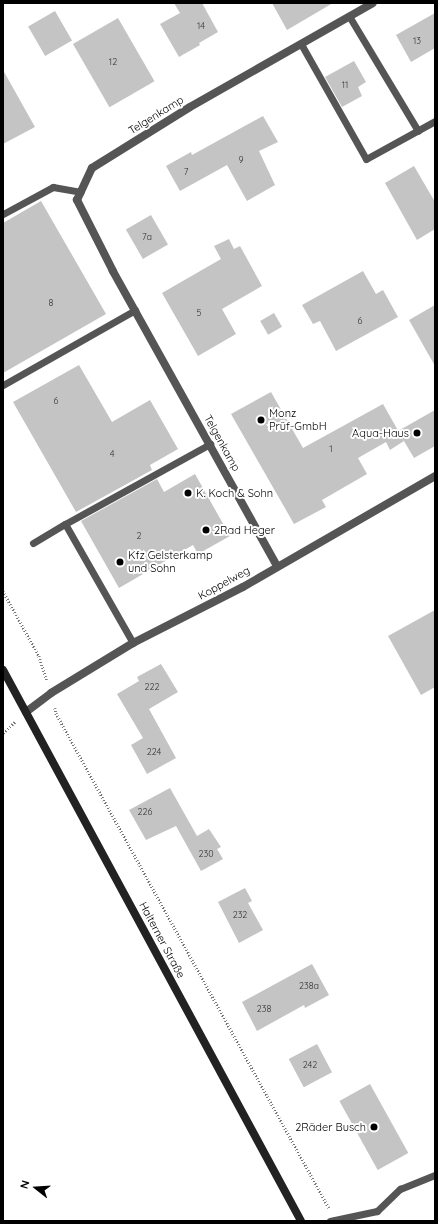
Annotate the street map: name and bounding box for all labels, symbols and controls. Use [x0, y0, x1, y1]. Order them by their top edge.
house number: 14 [197, 21, 205, 31]
house number: 13 [413, 36, 421, 46]
house number: 12 [109, 57, 117, 67]
house number: 11 [342, 80, 348, 90]
street label: Telgenkamp [126, 93, 186, 137]
house number: 9 [238, 155, 244, 165]
house number: 7 [184, 167, 188, 177]
house number: 7a [142, 232, 152, 242]
house number: 8 [49, 298, 53, 308]
house number: 5 [197, 308, 201, 318]
house number: 6 [358, 316, 362, 326]
house number: 6 [54, 396, 58, 406]
place label: Monz Prüf-GmbH [269, 407, 327, 433]
street label: Telgenkamp [201, 413, 243, 473]
marker: Monz Prüf-GmbH [256, 415, 266, 425]
place label: Aqua-Haus [352, 426, 409, 440]
marker: Aqua-Haus [412, 428, 422, 438]
house number: 1 [329, 444, 333, 454]
house number: 4 [110, 449, 114, 459]
place label: K. Koch & Sohn [196, 486, 273, 500]
marker: K. Koch & Sohn [183, 488, 193, 498]
place label: 2Rad Heger [214, 523, 275, 537]
marker: 2Rad Heger [201, 525, 211, 535]
house number: 2 [137, 531, 141, 541]
place label: Kfz Gelsterkamp und Sohn [128, 549, 213, 575]
marker: Kfz Gelsterkamp und Sohn [115, 557, 125, 567]
street label: Koppelweg [196, 563, 252, 603]
house number: 222 [145, 682, 159, 692]
house number: 224 [147, 747, 161, 757]
house number: 226 [138, 807, 152, 817]
house number: 230 [198, 849, 214, 859]
street label: Halterner Straße [136, 900, 188, 980]
house number: 232 [233, 910, 247, 920]
house number: 238a [299, 981, 319, 991]
house number: 238 [257, 1004, 271, 1014]
house number: 242 [303, 1060, 317, 1070]
place label: 2Räder Busch [295, 1120, 366, 1134]
marker: 2Räder Busch [369, 1122, 379, 1132]
north arrow [16, 1168, 56, 1208]
text: N [17, 1179, 32, 1190]

